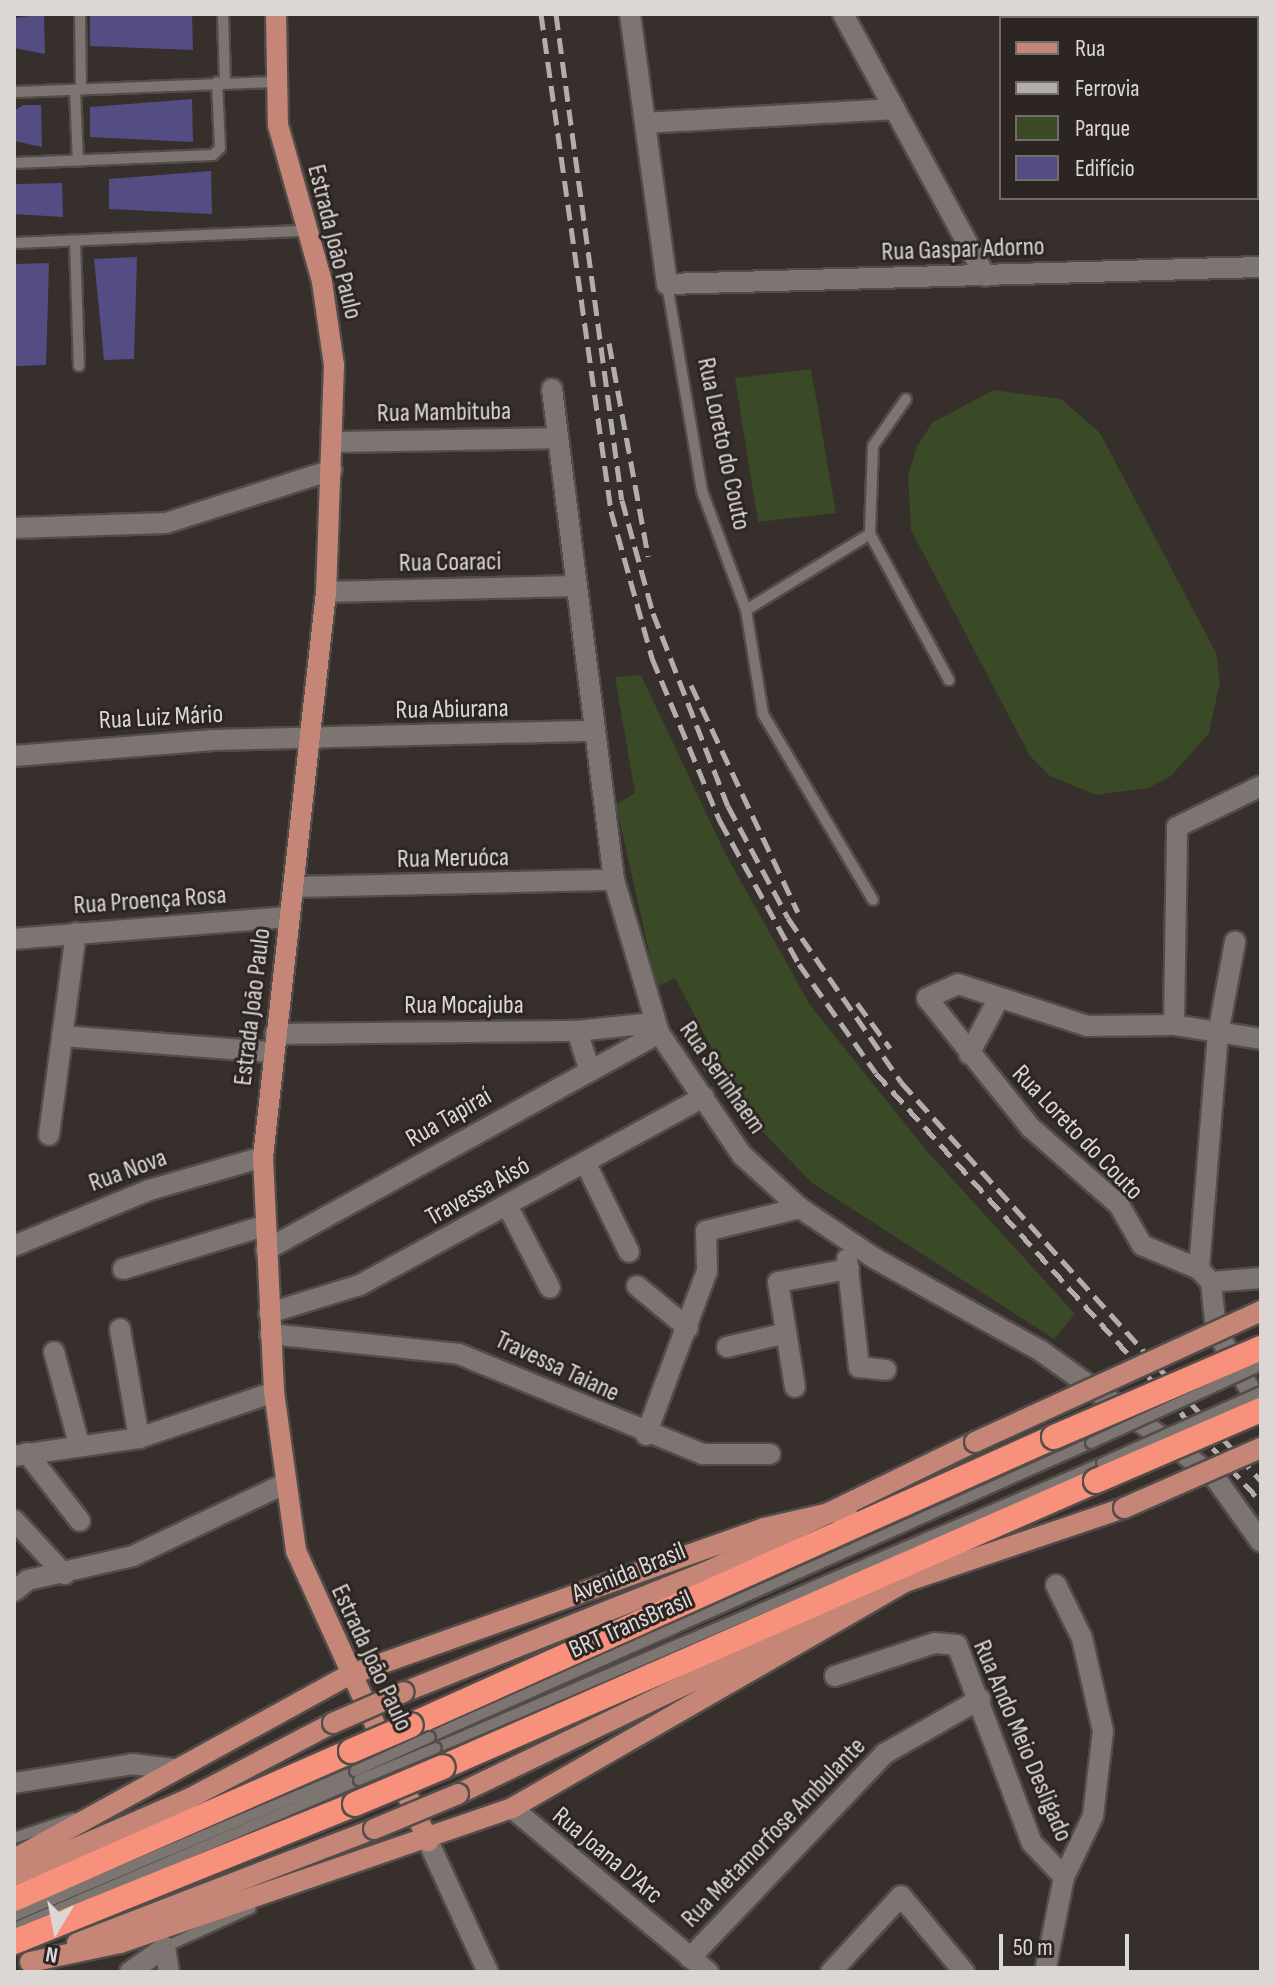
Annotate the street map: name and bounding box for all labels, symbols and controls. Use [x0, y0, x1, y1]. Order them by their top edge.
legend [999, 16, 1259, 200]
text: Rua [1075, 34, 1105, 63]
text: Ferrovia [1075, 74, 1140, 103]
text: Parque [1075, 114, 1130, 143]
text: Edifício [1075, 154, 1135, 183]
street label: Estrada João Paulo [300, 161, 368, 323]
street label: Rua Gaspar Adorno [881, 232, 1045, 268]
street label: Rua Loreto do Couto [689, 355, 757, 533]
street label: Rua Mambituba [377, 396, 511, 430]
street label: Rua Coaraci [399, 547, 501, 579]
street label: Rua Abiurana [395, 693, 509, 727]
street label: Rua Luiz Mário [98, 699, 224, 737]
street label: Rua Meruóca [397, 842, 509, 876]
street label: Rua Proença Rosa [72, 880, 228, 922]
street label: Estrada João Paulo [228, 927, 278, 1087]
street label: Rua Mocajuba [404, 990, 524, 1022]
street label: Rua Serinhaem [672, 1016, 772, 1140]
street label: Rua Loreto do Couto [1005, 1059, 1149, 1207]
street label: Rua Tapiraí [401, 1081, 497, 1155]
street label: Rua Nova [85, 1143, 171, 1199]
street label: Travessa Aisó [420, 1151, 536, 1233]
street label: Travessa Taiane [490, 1325, 624, 1409]
street label: Avenida Brasil [568, 1536, 690, 1610]
street label: Estrada João Paulo [323, 1580, 419, 1736]
street label: BRT TransBrasil [565, 1584, 697, 1666]
street label: Rua Ando Meio Desligado [966, 1636, 1078, 1846]
street label: Rua Metamorfose Ambulante [675, 1732, 873, 1934]
street label: Rua Joana D'Arc [546, 1801, 668, 1911]
north arrow [16, 1890, 96, 1970]
scale bar [1003, 1918, 1133, 1968]
text: 50 m [1013, 1933, 1053, 1962]
text: N [44, 1940, 60, 1968]

